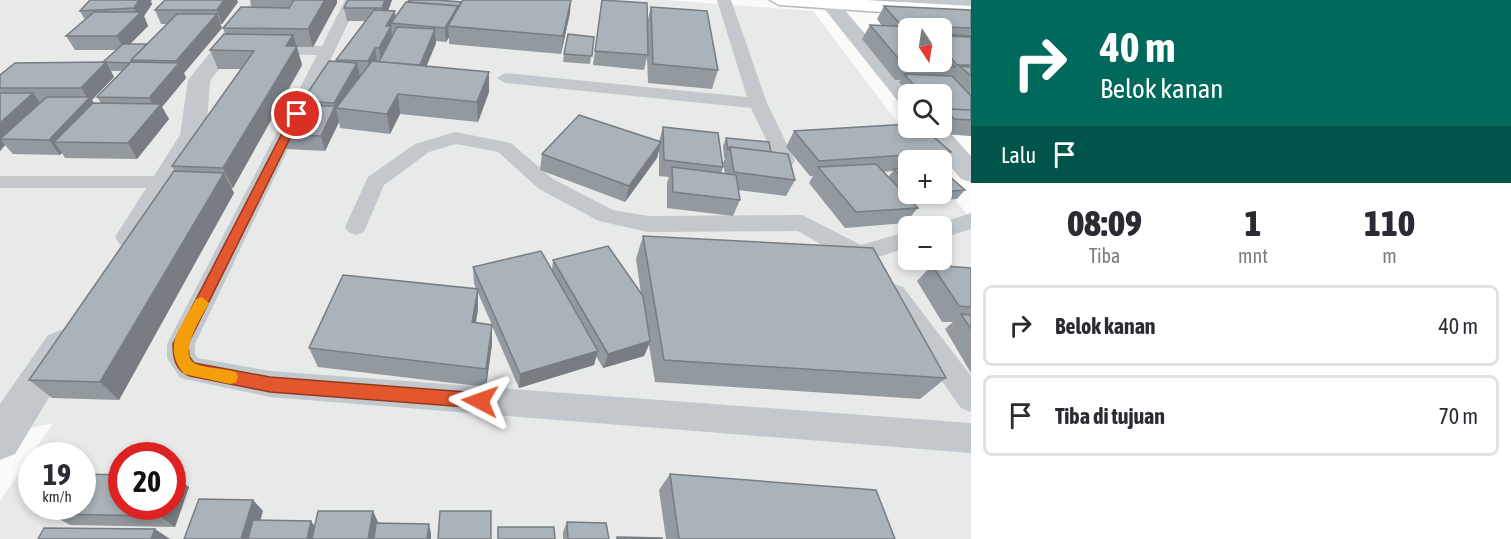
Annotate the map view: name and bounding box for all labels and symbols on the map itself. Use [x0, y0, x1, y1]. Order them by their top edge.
north arrow [898, 18, 952, 72]
pin [271, 88, 322, 139]
position arrow [448, 369, 512, 433]
speed limit sign: 20 [108, 442, 186, 520]

